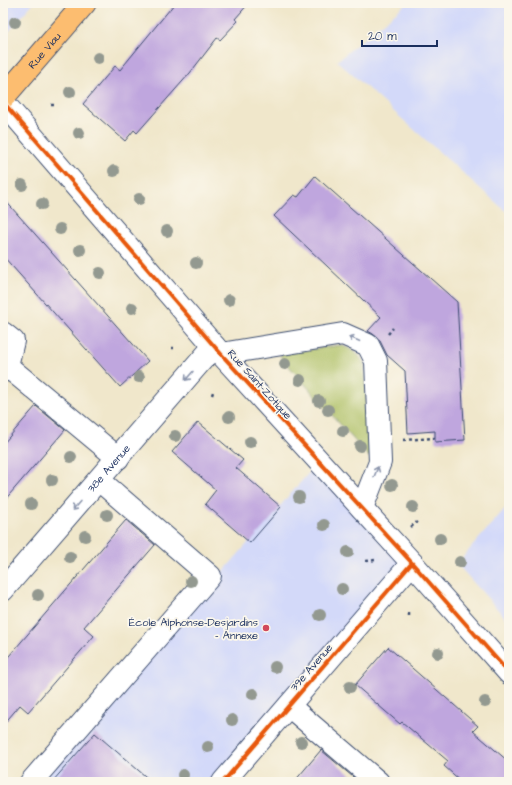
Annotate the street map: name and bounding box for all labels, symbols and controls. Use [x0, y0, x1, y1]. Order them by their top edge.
scale bar [362, 22, 437, 48]
text: 20 m [368, 28, 397, 45]
street label: Rue Viau [25, 29, 65, 72]
one-way arrow [349, 335, 361, 342]
street label: Rue Saint-Zotique [224, 346, 295, 423]
one-way arrow [184, 371, 193, 381]
street label: 38e Avenue [84, 441, 134, 496]
one-way arrow [372, 466, 380, 478]
one-way arrow [72, 500, 81, 511]
place label: École Alphonse-Desjardins - Annexe [129, 615, 258, 643]
marker: École Alphonse-Desjardins - Annexe [261, 623, 271, 633]
street label: 39e Avenue [287, 641, 336, 694]

